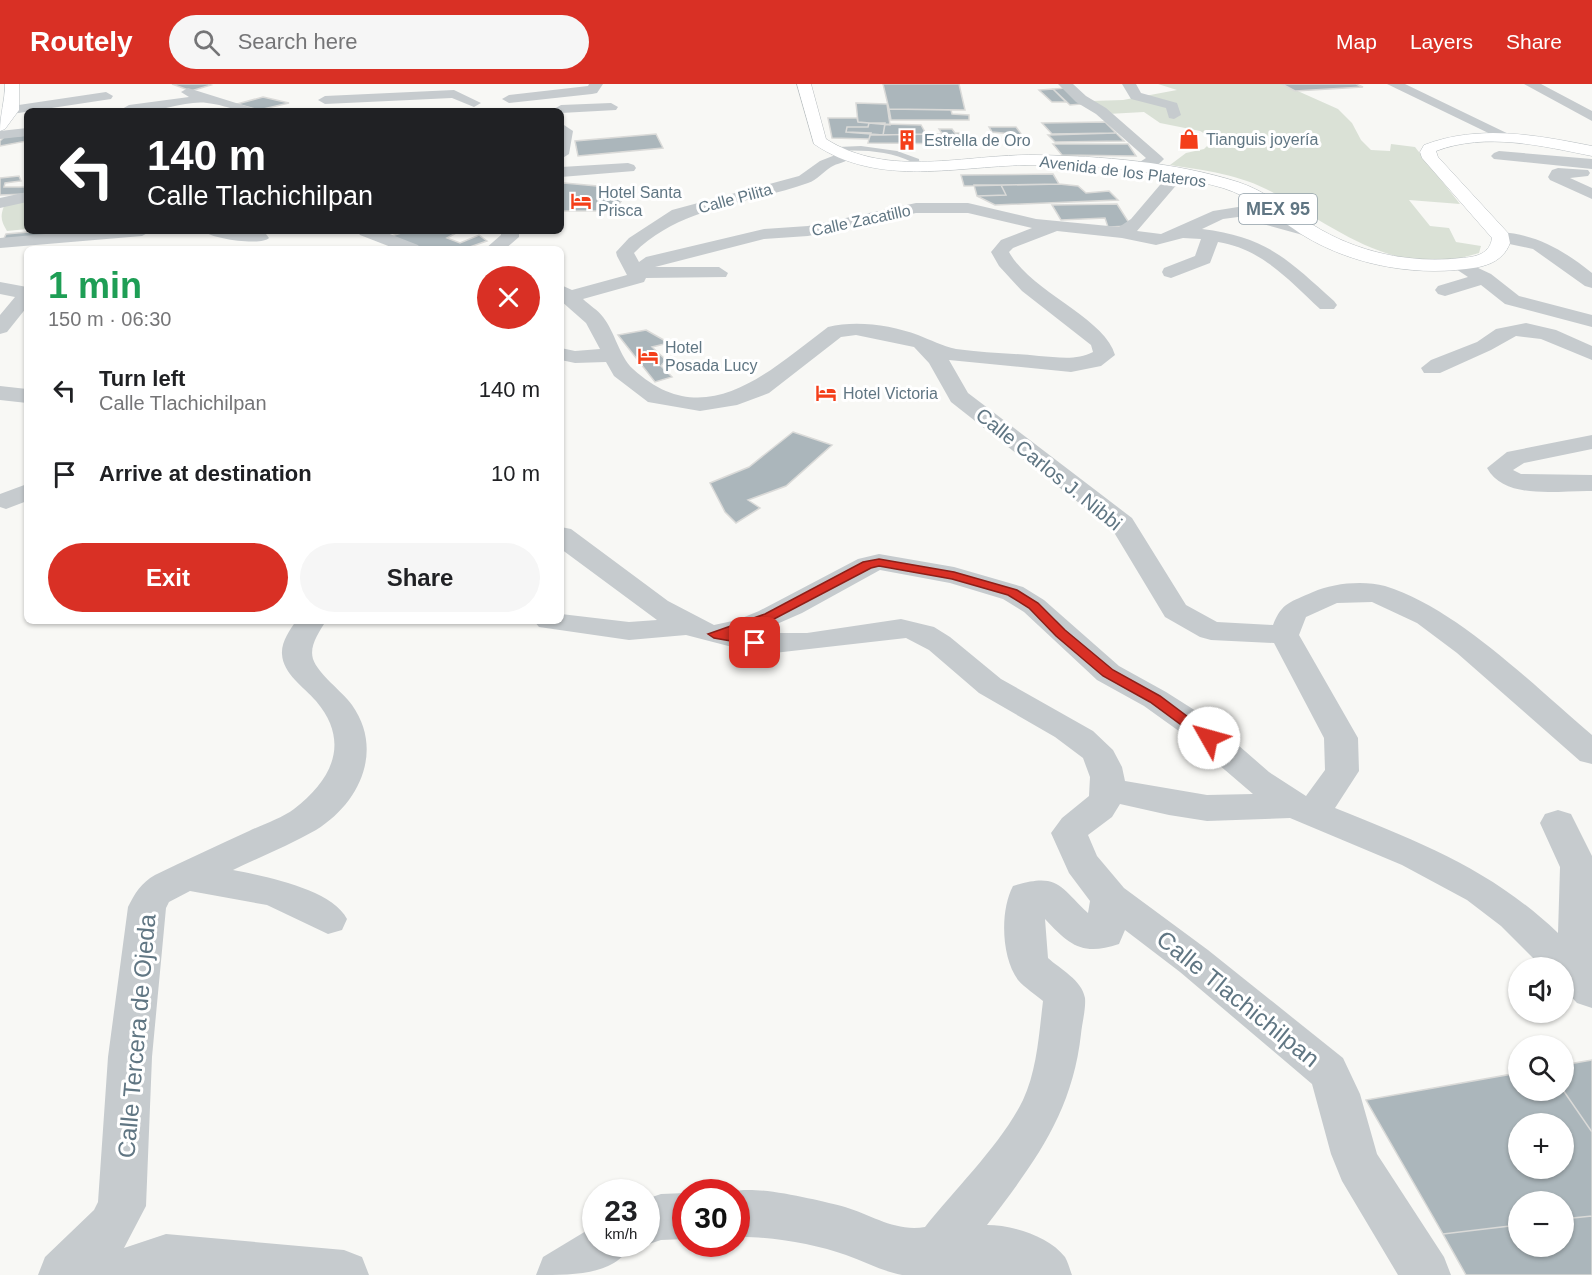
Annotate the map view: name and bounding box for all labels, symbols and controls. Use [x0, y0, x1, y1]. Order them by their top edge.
search box [169, 15, 589, 69]
text: Routely [30, 26, 133, 57]
icon: search [190, 26, 223, 59]
text: Search here [238, 29, 358, 54]
text: Map [1336, 30, 1377, 53]
text: Layers [1410, 30, 1473, 53]
text: Share [1506, 30, 1562, 53]
shop icon: Tianguis joyería [1177, 127, 1201, 151]
building icon: Estrella de Oro [895, 128, 919, 152]
place label: Tianguis joyería [1206, 131, 1318, 148]
icon: left [48, 132, 126, 210]
text: 140 m [147, 132, 266, 179]
place label: Estrella de Oro [924, 132, 1031, 149]
street label: Avenida de los Plateros [1039, 153, 1207, 190]
street label: Calle Pilita [696, 180, 774, 216]
text: Calle Tlachichilpan [147, 181, 373, 211]
place label: Hotel Santa Prisca [598, 184, 682, 219]
hotel icon: Hotel Santa Prisca [569, 189, 593, 213]
road number: MEX 95 [1239, 194, 1317, 224]
street label: Calle Zacatillo [810, 202, 912, 239]
text: 1 min [48, 265, 142, 306]
button: close [477, 266, 540, 329]
text: 150 m · 06:30 [48, 308, 171, 330]
place label: Hotel Posada Lucy [665, 339, 758, 374]
hotel icon: Hotel Posada Lucy [636, 344, 660, 368]
text: Turn left [99, 366, 185, 391]
icon: left [48, 374, 81, 407]
text: 140 m [479, 377, 540, 402]
hotel icon: Hotel Victoria [814, 381, 838, 405]
place label: Hotel Victoria [843, 385, 938, 402]
text: Calle Tlachichilpan [99, 392, 267, 414]
street label: Calle Carlos J. Nibbi [972, 403, 1126, 535]
icon: arrive [48, 458, 81, 491]
text: Arrive at destination [99, 461, 312, 486]
text: 10 m [491, 461, 540, 486]
button: Exit [48, 543, 288, 612]
button: Share [300, 543, 540, 612]
pin [729, 617, 780, 668]
icon: arrive [738, 626, 771, 659]
position arrow [1177, 706, 1241, 770]
street label: Calle Tercera de Ojeda [112, 912, 161, 1159]
street label: Calle Tlachichilpan [1152, 925, 1325, 1072]
map controls [1508, 957, 1574, 1257]
button: sound [1508, 957, 1574, 1023]
button: search [1508, 1035, 1574, 1101]
button: + [1508, 1113, 1574, 1179]
speed limit sign: 30 [672, 1179, 750, 1257]
button: − [1508, 1191, 1574, 1257]
text: 23 [604, 1194, 638, 1227]
text: km/h [605, 1225, 637, 1242]

